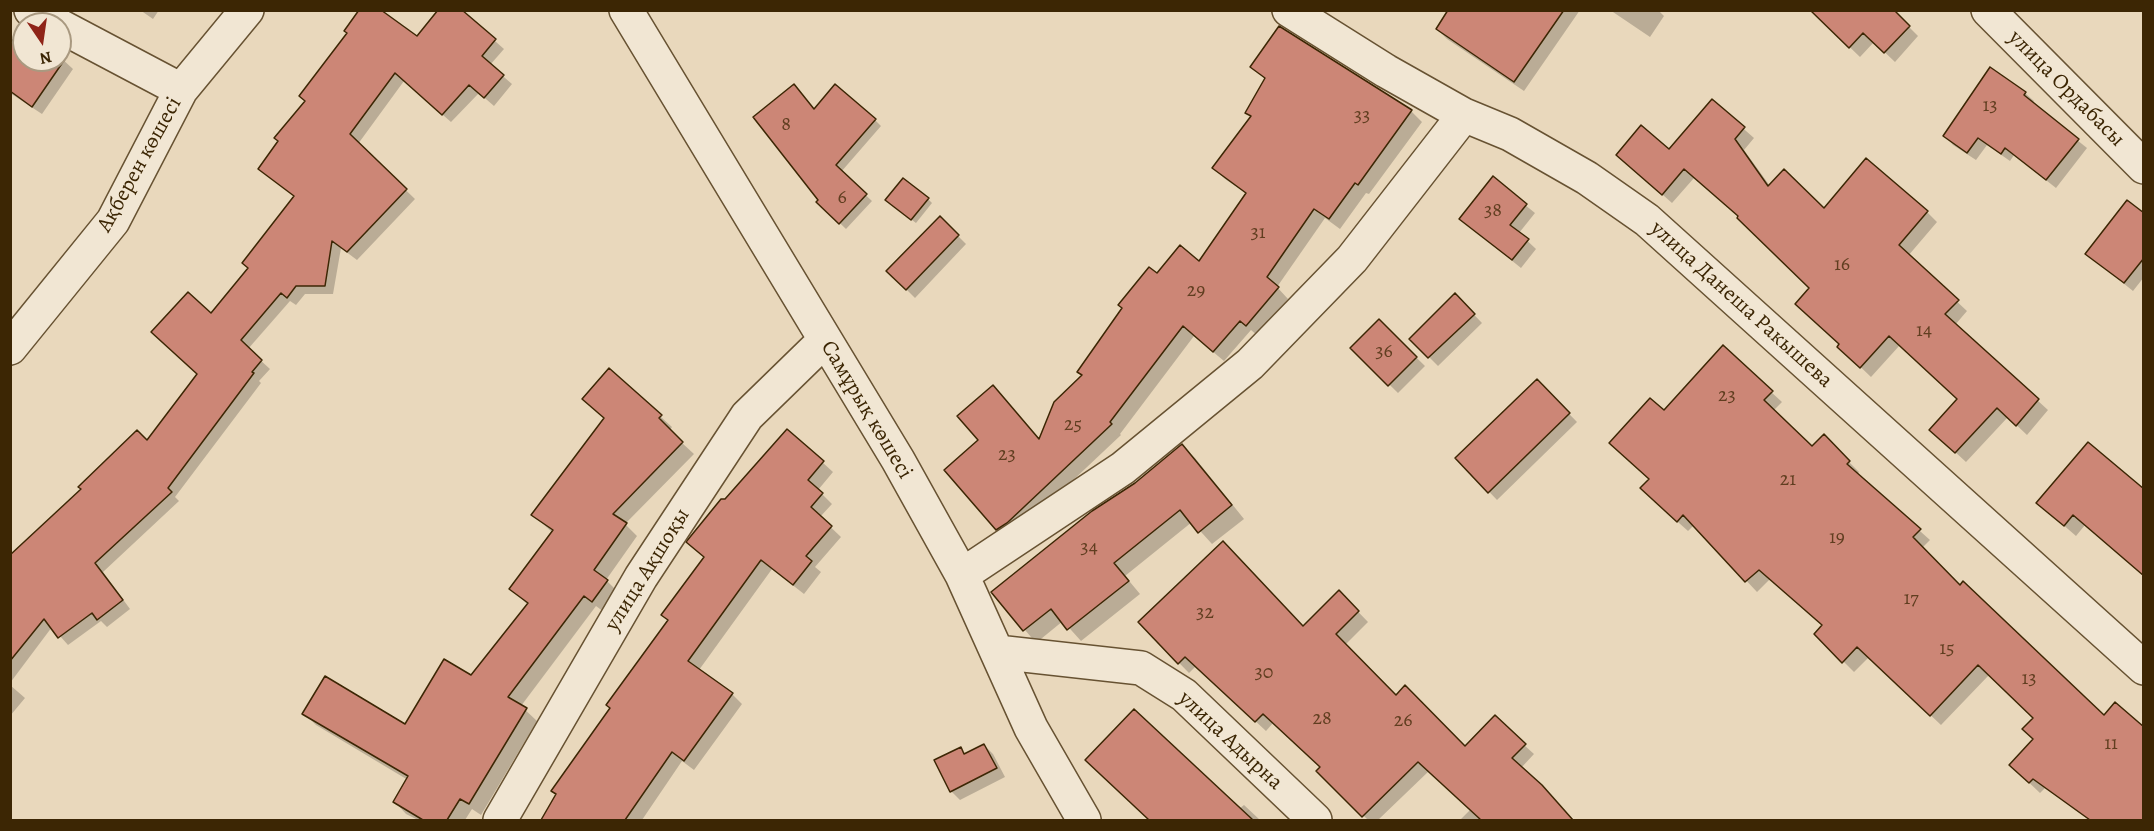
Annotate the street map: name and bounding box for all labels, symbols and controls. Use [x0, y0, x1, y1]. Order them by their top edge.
north arrow [12, 12, 72, 72]
street label: улица Ордабасы [2002, 25, 2130, 153]
text: N [37, 46, 54, 70]
street label: Ақберен көшесі [92, 93, 188, 237]
house number: 13 [1982, 94, 1998, 118]
house number: 33 [1354, 104, 1370, 128]
house number: 8 [781, 113, 791, 137]
house number: 6 [837, 186, 847, 210]
house number: 38 [1484, 199, 1502, 223]
street label: улица Данеша Ракышева [1644, 216, 1838, 394]
house number: 31 [1250, 221, 1266, 245]
house number: 16 [1834, 253, 1850, 277]
house number: 29 [1187, 279, 1205, 303]
house number: 14 [1916, 319, 1932, 343]
street label: Самұрық көшесі [814, 336, 918, 484]
house number: 36 [1375, 340, 1393, 364]
house number: 23 [1718, 384, 1736, 408]
house number: 25 [1064, 413, 1082, 437]
house number: 23 [998, 443, 1016, 467]
house number: 21 [1780, 468, 1796, 492]
street label: улица Ақшоқы [600, 504, 696, 636]
house number: 19 [1829, 526, 1845, 550]
house number: 34 [1080, 536, 1098, 560]
house number: 17 [1903, 587, 1919, 611]
house number: 32 [1196, 601, 1214, 625]
house number: 15 [1939, 637, 1955, 661]
house number: 30 [1255, 661, 1273, 685]
house number: 13 [2021, 667, 2037, 691]
street label: улица Адырна [1172, 686, 1288, 796]
house number: 28 [1312, 707, 1332, 731]
house number: 26 [1394, 709, 1412, 733]
house number: 11 [2104, 732, 2118, 756]

